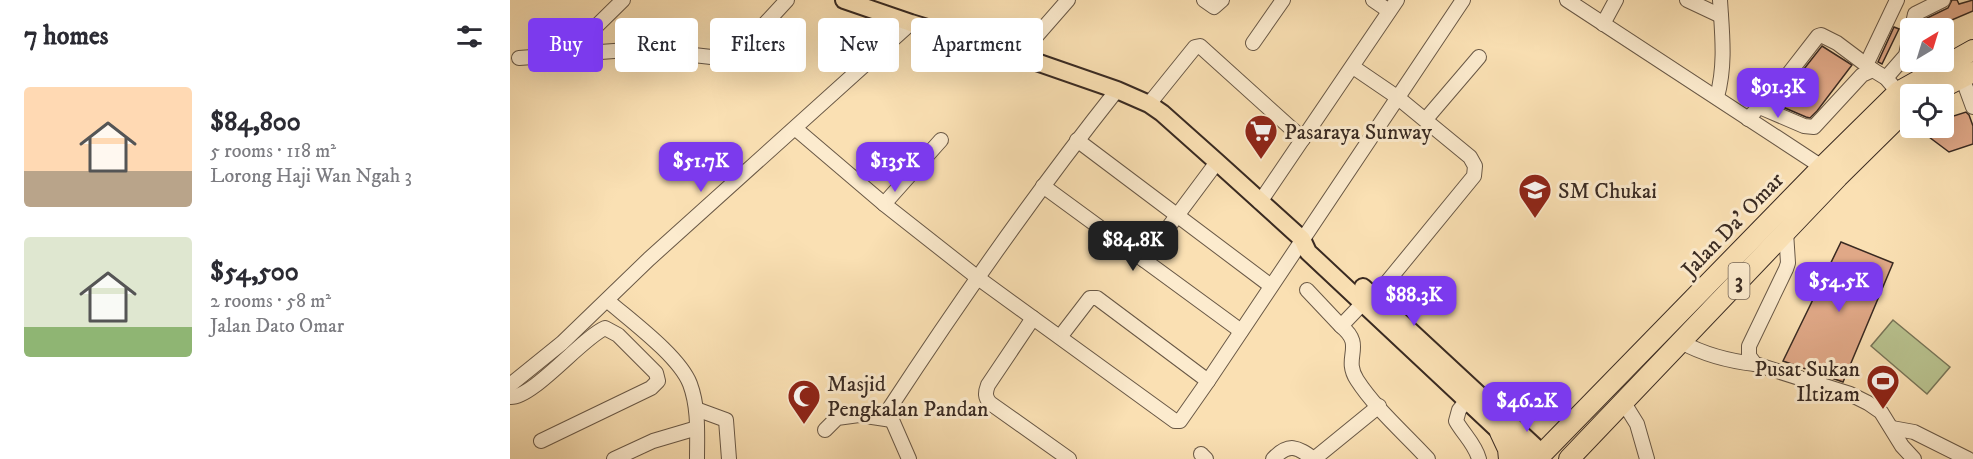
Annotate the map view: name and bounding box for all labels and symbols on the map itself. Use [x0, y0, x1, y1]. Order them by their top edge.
north arrow [1900, 18, 1954, 72]
pin: $91.3K [1729, 68, 1827, 119]
supermarket icon: Pasaraya Sunway [1243, 113, 1279, 160]
place label: Pasaraya Sunway [1284, 119, 1433, 146]
pin: $51.7K [652, 142, 750, 193]
pin: $135K [853, 142, 937, 193]
street label: Jalan Da' Omar [1675, 166, 1790, 285]
school or university icon: SM Chukai [1517, 172, 1553, 219]
place label: SM Chukai [1558, 178, 1657, 205]
pin: $84.8K [1084, 221, 1182, 272]
pin: $54.5K [1790, 262, 1888, 313]
road number: 3 [1728, 263, 1750, 299]
pin: $88.3K [1365, 276, 1463, 327]
place label: Pusat Sukan Iltizam [1754, 356, 1860, 408]
sports icon: Pusat Sukan Iltizam [1865, 363, 1901, 410]
place label: Masjid Pengkalan Pandan [827, 371, 989, 423]
mosque icon: Masjid Pengkalan Pandan [786, 378, 822, 425]
pin: $46.2K [1478, 382, 1576, 433]

